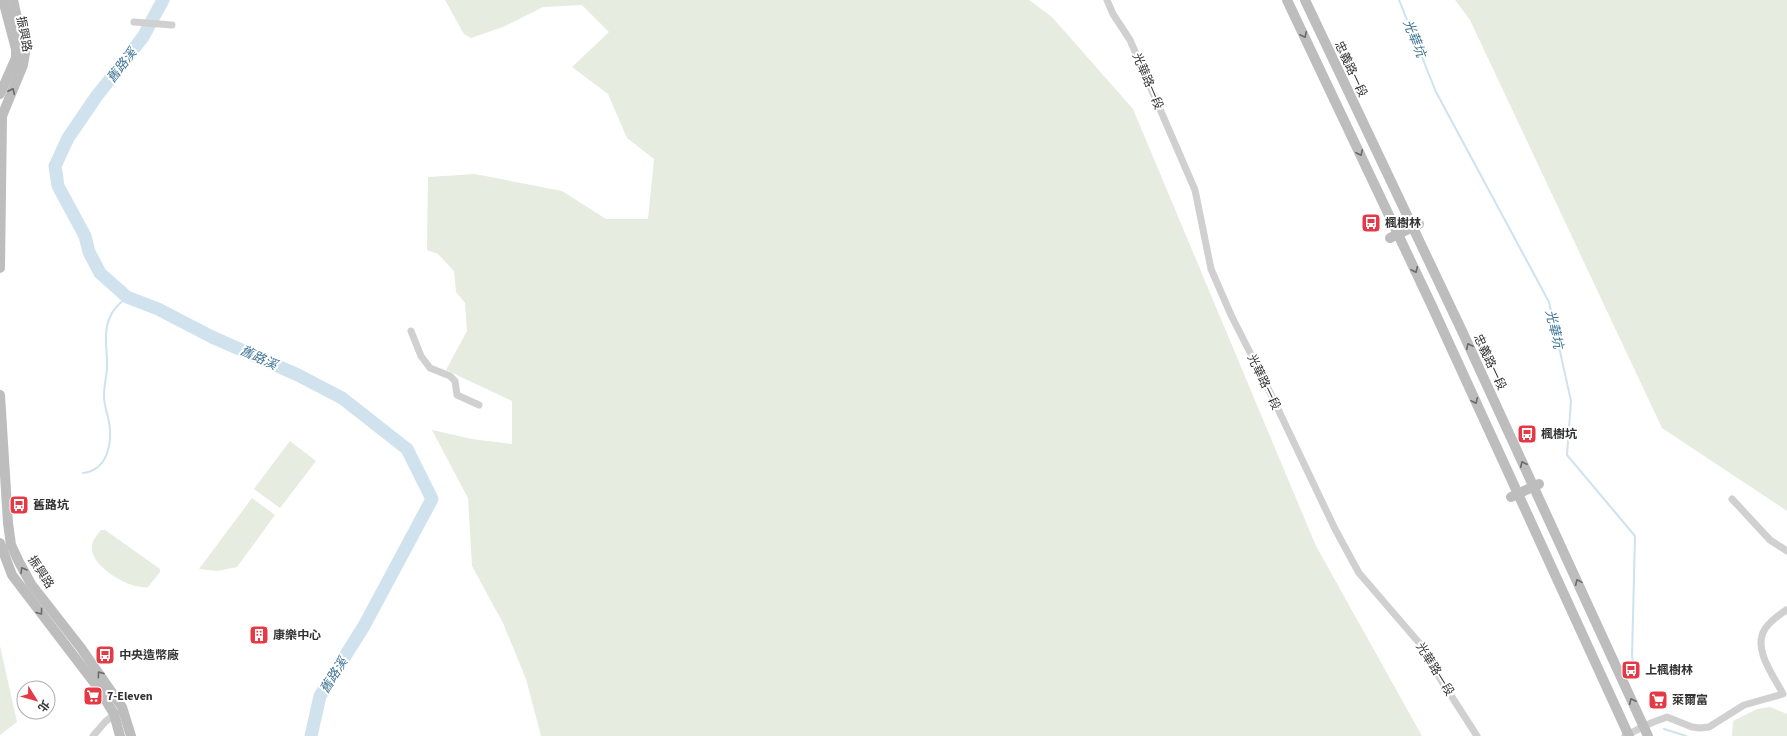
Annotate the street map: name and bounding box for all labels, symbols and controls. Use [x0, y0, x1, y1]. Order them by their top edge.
street label: 振興路 [12, 15, 35, 53]
water label: 光華坑 [1398, 17, 1430, 62]
one-way arrow [1299, 31, 1307, 38]
street label: 忠義路一段 [1330, 38, 1371, 100]
water label: 舊路溪 [103, 43, 142, 87]
street label: 光華路一段 [1128, 50, 1167, 112]
one-way arrow [7, 87, 15, 95]
one-way arrow [1355, 148, 1363, 156]
bus stop icon: 楓樹林 [1360, 212, 1382, 234]
place label: 楓樹林 [1385, 215, 1421, 232]
one-way arrow [1410, 266, 1418, 274]
water label: 光華坑 [1541, 308, 1568, 352]
street label: 忠義路一段 [1469, 331, 1510, 393]
water label: 舊路溪 [237, 342, 282, 375]
one-way arrow [1466, 343, 1474, 351]
street label: 光華路一段 [1243, 352, 1284, 413]
one-way arrow [1470, 397, 1478, 404]
bus stop icon: 楓樹坑 [1516, 423, 1538, 445]
place label: 楓樹坑 [1541, 426, 1577, 443]
one-way arrow [1520, 461, 1528, 469]
bus stop icon: 舊路坑 [8, 494, 30, 516]
place label: 舊路坑 [33, 497, 69, 514]
street label: 振興路 [24, 553, 58, 592]
one-way arrow [21, 567, 28, 574]
one-way arrow [1574, 579, 1582, 586]
one-way arrow [36, 608, 43, 615]
building icon: 康樂中心 [248, 624, 270, 646]
place label: 康樂中心 [273, 627, 321, 644]
street label: 光華路一段 [1411, 639, 1458, 699]
bus stop icon: 中央造幣廠 [94, 644, 116, 666]
place label: 中央造幣廠 [119, 647, 179, 664]
water label: 舊路溪 [316, 653, 353, 697]
bus stop icon: 上楓樹林 [1620, 659, 1642, 681]
place label: 上楓樹林 [1645, 662, 1693, 679]
one-way arrow [98, 672, 105, 679]
north arrow [16, 680, 56, 720]
supermarket icon: 7-Eleven [82, 685, 104, 707]
place label: 7-Eleven [107, 688, 153, 705]
supermarket icon: 萊爾富 [1647, 689, 1669, 711]
place label: 萊爾富 [1672, 692, 1708, 709]
text: 北 [34, 697, 53, 715]
one-way arrow [1629, 697, 1637, 705]

